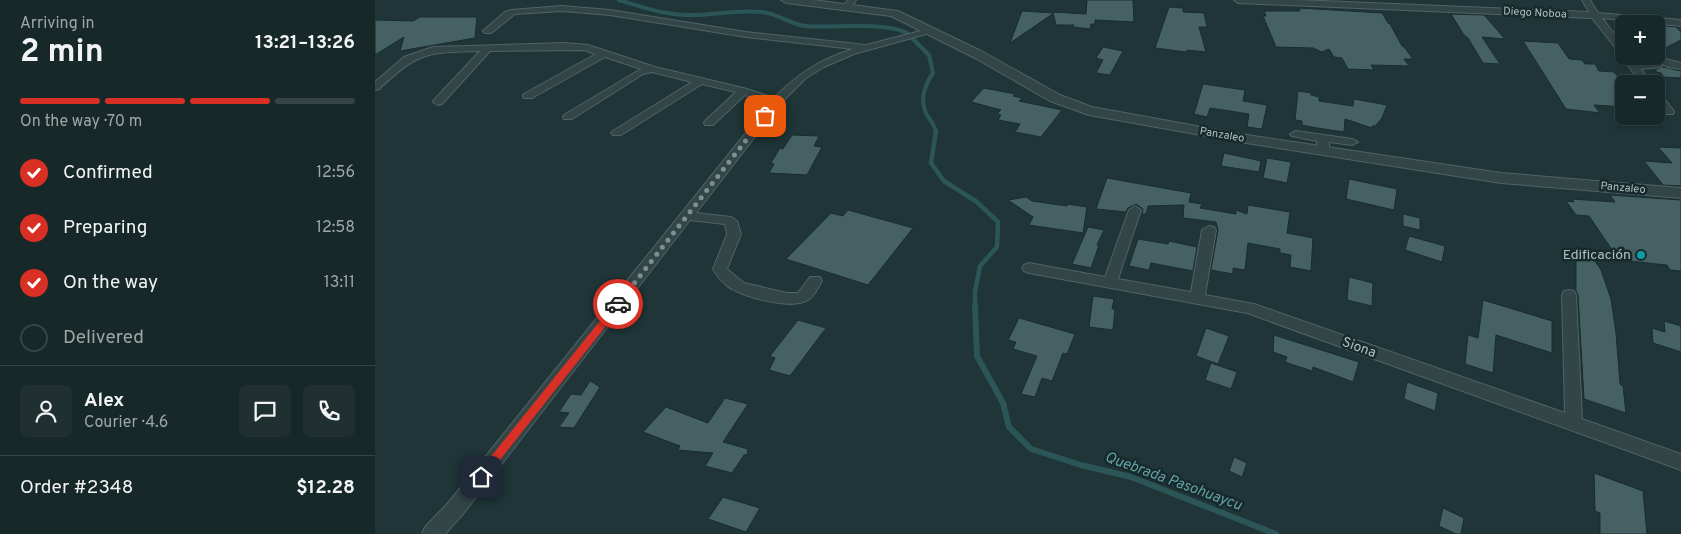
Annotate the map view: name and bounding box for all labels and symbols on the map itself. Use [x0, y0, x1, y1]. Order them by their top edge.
street label: Diego Noboa [1503, 4, 1567, 22]
pin [744, 95, 786, 137]
street label: Panzaleo [1198, 124, 1246, 146]
street label: Panzaleo [1600, 179, 1646, 197]
place label: Edificación [1563, 247, 1631, 264]
marker: Edificación [1635, 249, 1647, 261]
courier [593, 279, 643, 329]
street label: Siona [1340, 334, 1378, 362]
water label: Quebrada Pasohuaycu [1102, 448, 1245, 516]
pin [460, 456, 502, 498]

